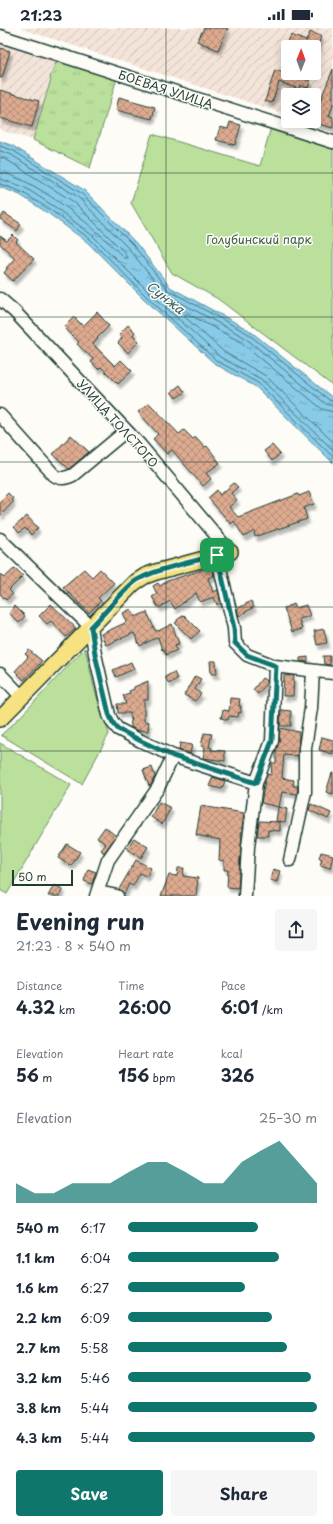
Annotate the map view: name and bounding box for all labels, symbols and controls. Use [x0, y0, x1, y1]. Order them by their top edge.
text: 21:23 [20, 3, 62, 26]
north arrow [281, 40, 321, 80]
map controls [281, 40, 321, 128]
street label: БОЕВАЯ УЛИЦА [116, 65, 216, 113]
button: layers [281, 88, 321, 128]
park label: Голубинский парк [206, 230, 313, 248]
water label: Сунжа [143, 276, 190, 319]
street label: УЛИЦА ТОЛСТОГО [73, 375, 163, 471]
pin [200, 538, 234, 572]
icon: arrive [206, 544, 228, 566]
scale bar [12, 868, 73, 887]
text: 50 m [18, 868, 47, 885]
text: Evening run [16, 904, 145, 937]
button: share [275, 909, 317, 951]
text: 21:23 · 8 × 540 m [16, 936, 131, 955]
text: Distance [16, 977, 62, 994]
text: Time [118, 977, 144, 994]
text: Pace [221, 977, 245, 994]
text: 4.32 [16, 994, 55, 1020]
text: 26:00 [118, 994, 171, 1020]
text: 6:01 [221, 994, 258, 1020]
text: km [55, 1001, 75, 1018]
text: /km [258, 1001, 283, 1018]
text: Elevation [16, 1045, 63, 1062]
text: Heart rate [118, 1045, 174, 1062]
text: kcal [221, 1045, 243, 1062]
text: 56 [16, 1062, 39, 1088]
text: 156 [118, 1062, 149, 1088]
text: 326 [221, 1062, 254, 1088]
text: m [39, 1069, 52, 1086]
text: bpm [149, 1069, 176, 1086]
text: Elevation [16, 1108, 72, 1127]
text: 25–30 m [259, 1108, 317, 1127]
text: 540 m [16, 1218, 59, 1237]
text: 6:17 [80, 1218, 106, 1237]
text: 1.1 km [16, 1248, 55, 1267]
text: 6:04 [80, 1248, 111, 1267]
text: 1.6 km [16, 1278, 58, 1297]
text: 6:27 [80, 1278, 109, 1297]
text: 2.2 km [16, 1308, 62, 1327]
text: 6:09 [80, 1308, 110, 1327]
text: 2.7 km [16, 1338, 60, 1357]
text: 5:58 [80, 1338, 109, 1357]
text: 3.2 km [16, 1368, 62, 1387]
text: 5:46 [80, 1368, 110, 1387]
text: 3.8 km [16, 1398, 61, 1417]
text: 5:44 [80, 1398, 109, 1417]
text: 4.3 km [16, 1428, 62, 1447]
text: 5:44 [80, 1428, 109, 1447]
button: Save [16, 1470, 163, 1516]
button: Share [171, 1470, 317, 1516]

